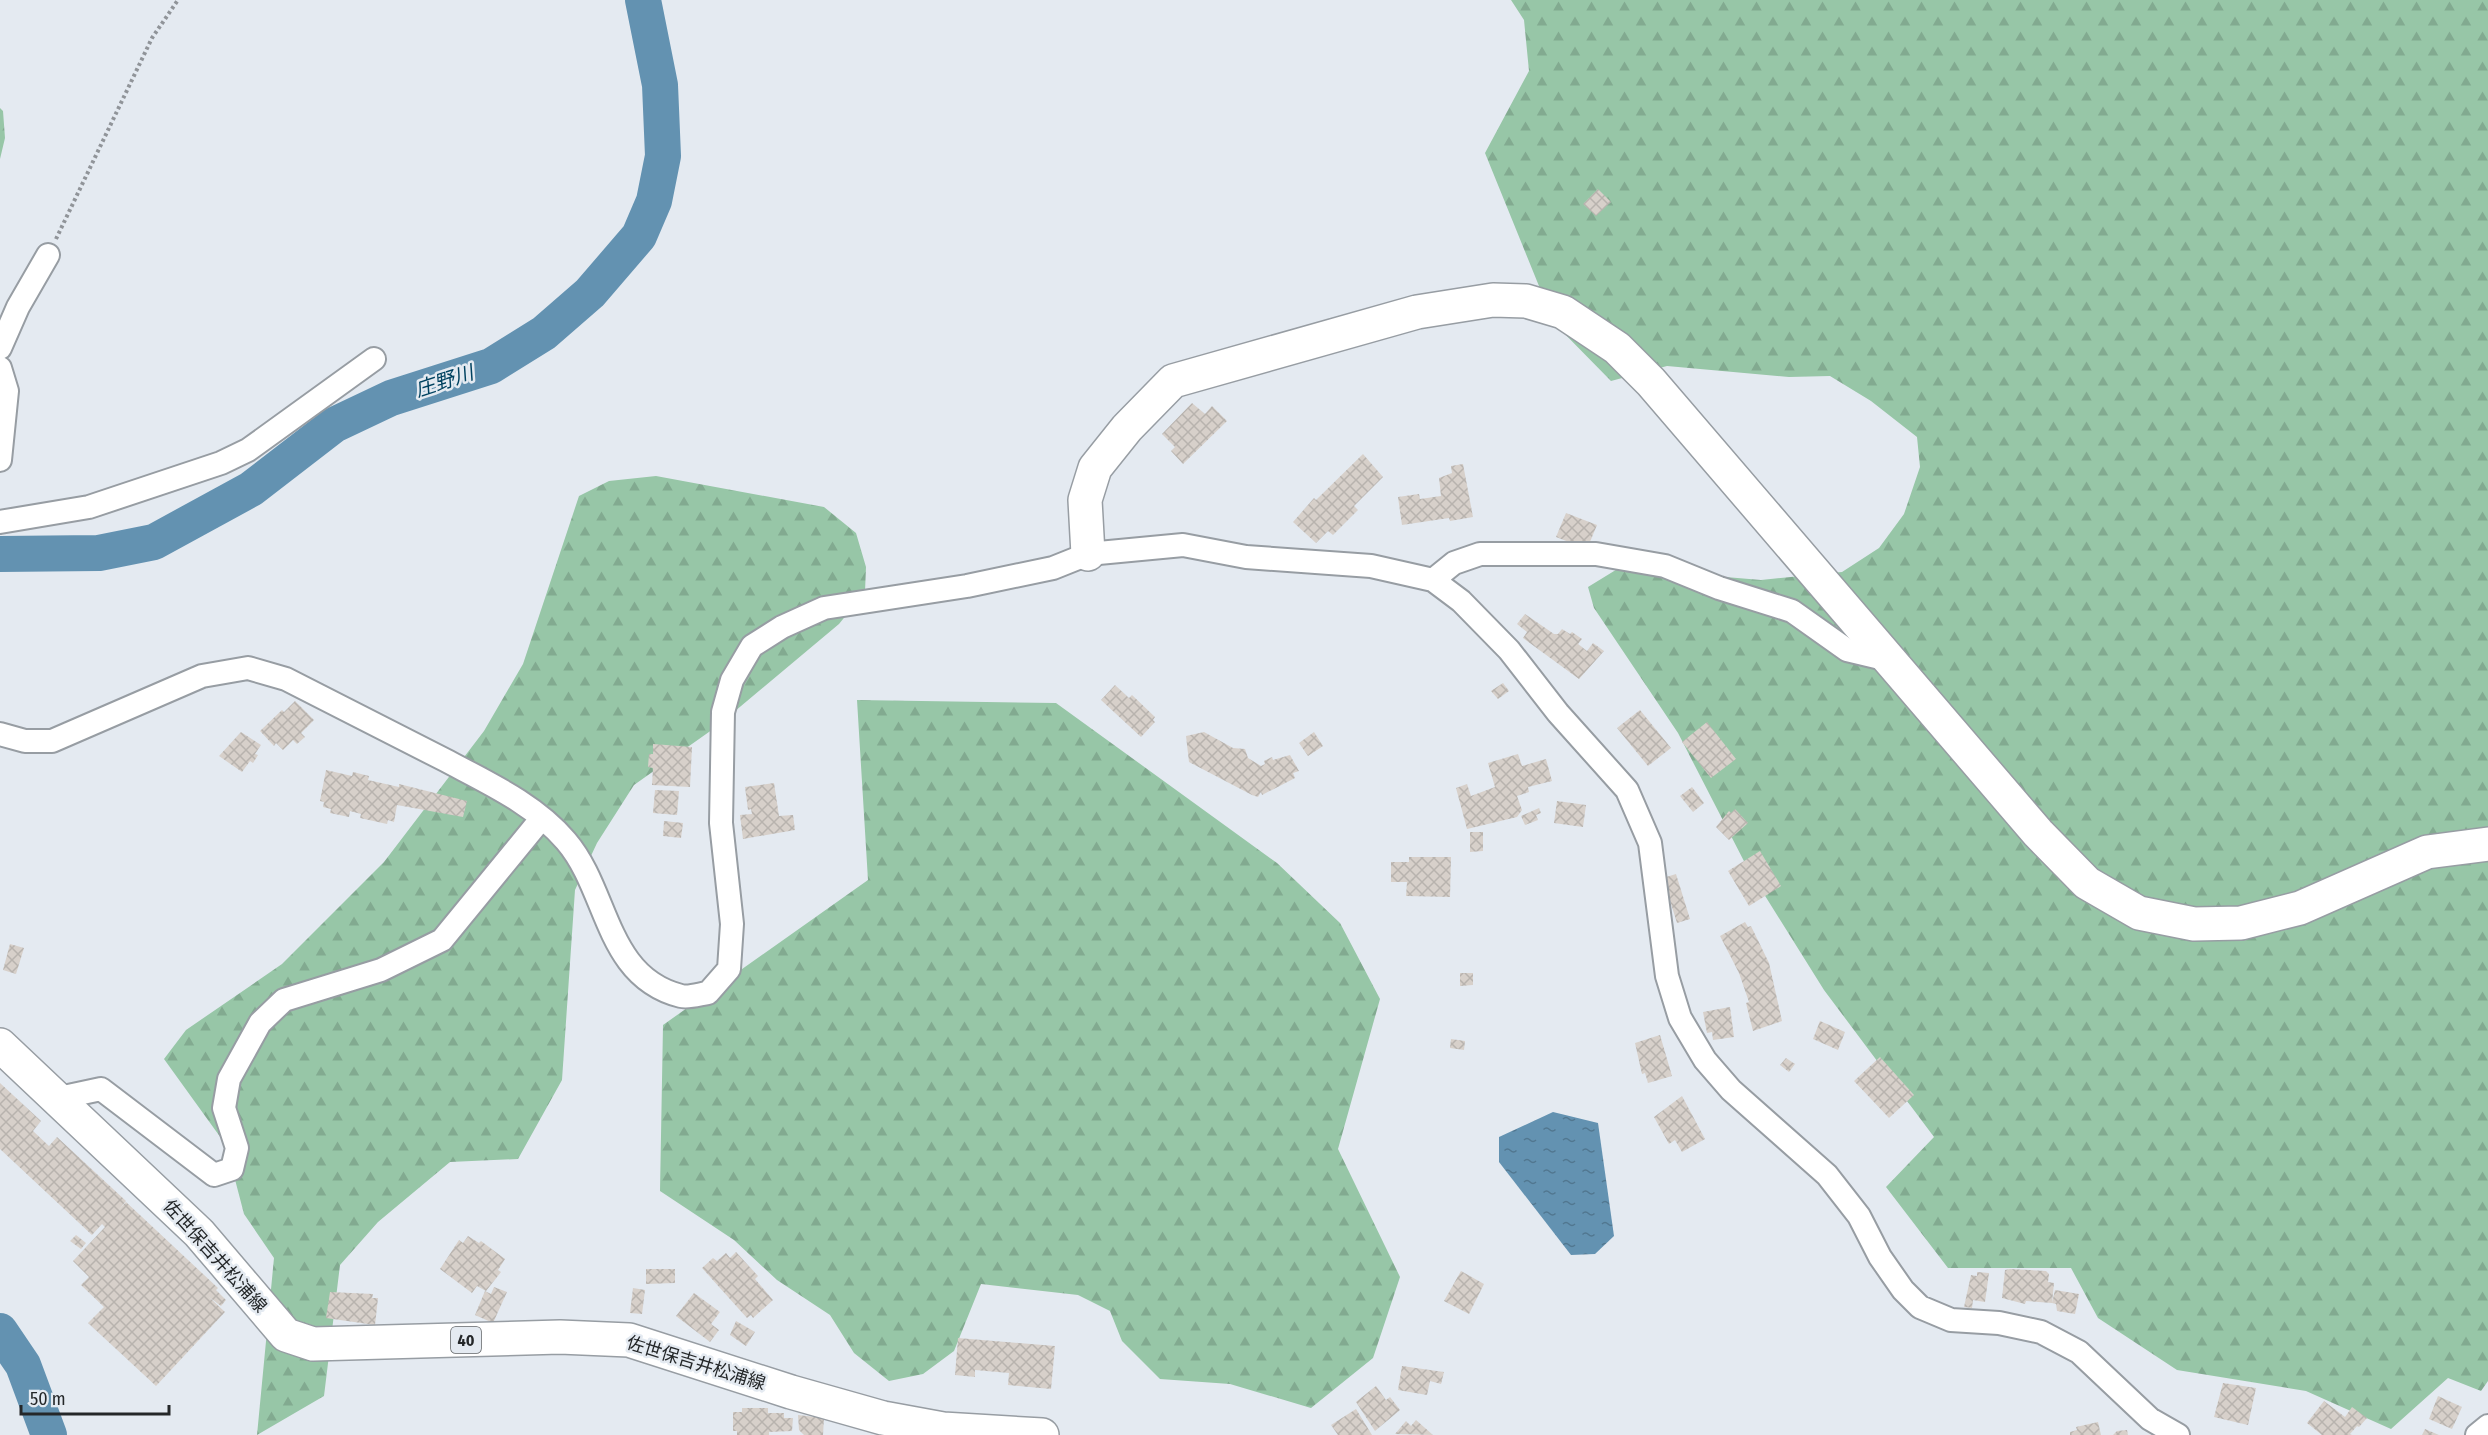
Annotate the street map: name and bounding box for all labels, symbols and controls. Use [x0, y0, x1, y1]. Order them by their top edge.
water label: 庄野川 [412, 360, 478, 402]
street label: 佐世保吉井松浦線 [159, 1195, 271, 1317]
road number: 40 [451, 1327, 481, 1353]
street label: 佐世保吉井松浦線 [624, 1331, 768, 1395]
scale bar [21, 1378, 170, 1416]
text: 50 m [30, 1388, 66, 1410]

